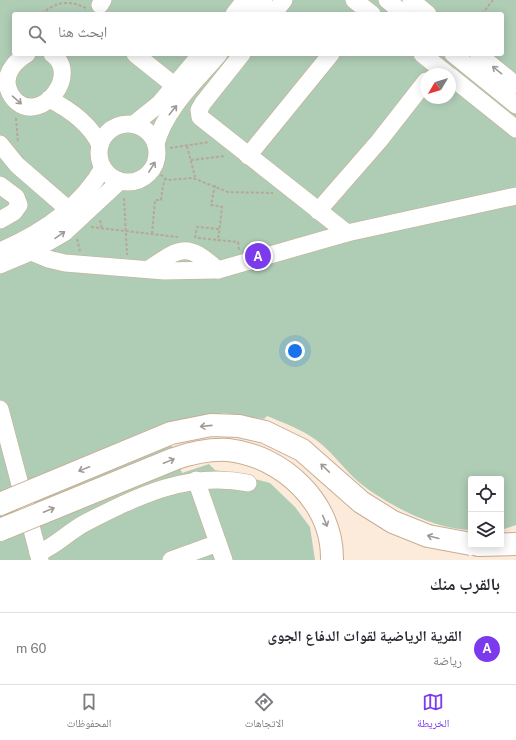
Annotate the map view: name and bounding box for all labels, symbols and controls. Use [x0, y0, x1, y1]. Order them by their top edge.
search box [12, 12, 504, 56]
icon: search [26, 23, 48, 45]
text: ابحث هنا [58, 23, 107, 40]
one-way arrow [491, 65, 502, 74]
north arrow [420, 68, 456, 104]
one-way arrow [12, 96, 22, 105]
one-way arrow [169, 104, 177, 115]
one-way arrow [148, 161, 156, 173]
one-way arrow [54, 231, 65, 239]
pin: A [245, 241, 271, 271]
your location [285, 341, 305, 361]
one-way arrow [200, 422, 213, 430]
one-way arrow [163, 456, 175, 464]
one-way arrow [320, 464, 330, 473]
one-way arrow [79, 466, 91, 474]
map controls [468, 476, 504, 548]
button: locate [468, 476, 504, 512]
one-way arrow [43, 505, 55, 513]
button: layers [468, 512, 504, 548]
one-way arrow [321, 515, 329, 527]
one-way arrow [427, 533, 440, 540]
text: بالقرب منك [430, 574, 500, 594]
text: القرية الرياضية لقوات الدفاع الجوى [268, 627, 462, 644]
text: 60 m [16, 641, 46, 656]
text: A [482, 641, 492, 656]
text: رياضة [433, 653, 462, 668]
tab: المحفوظات [67, 691, 111, 734]
tab: الاتجاهات [245, 691, 284, 734]
tab: الخريطة [417, 691, 449, 734]

